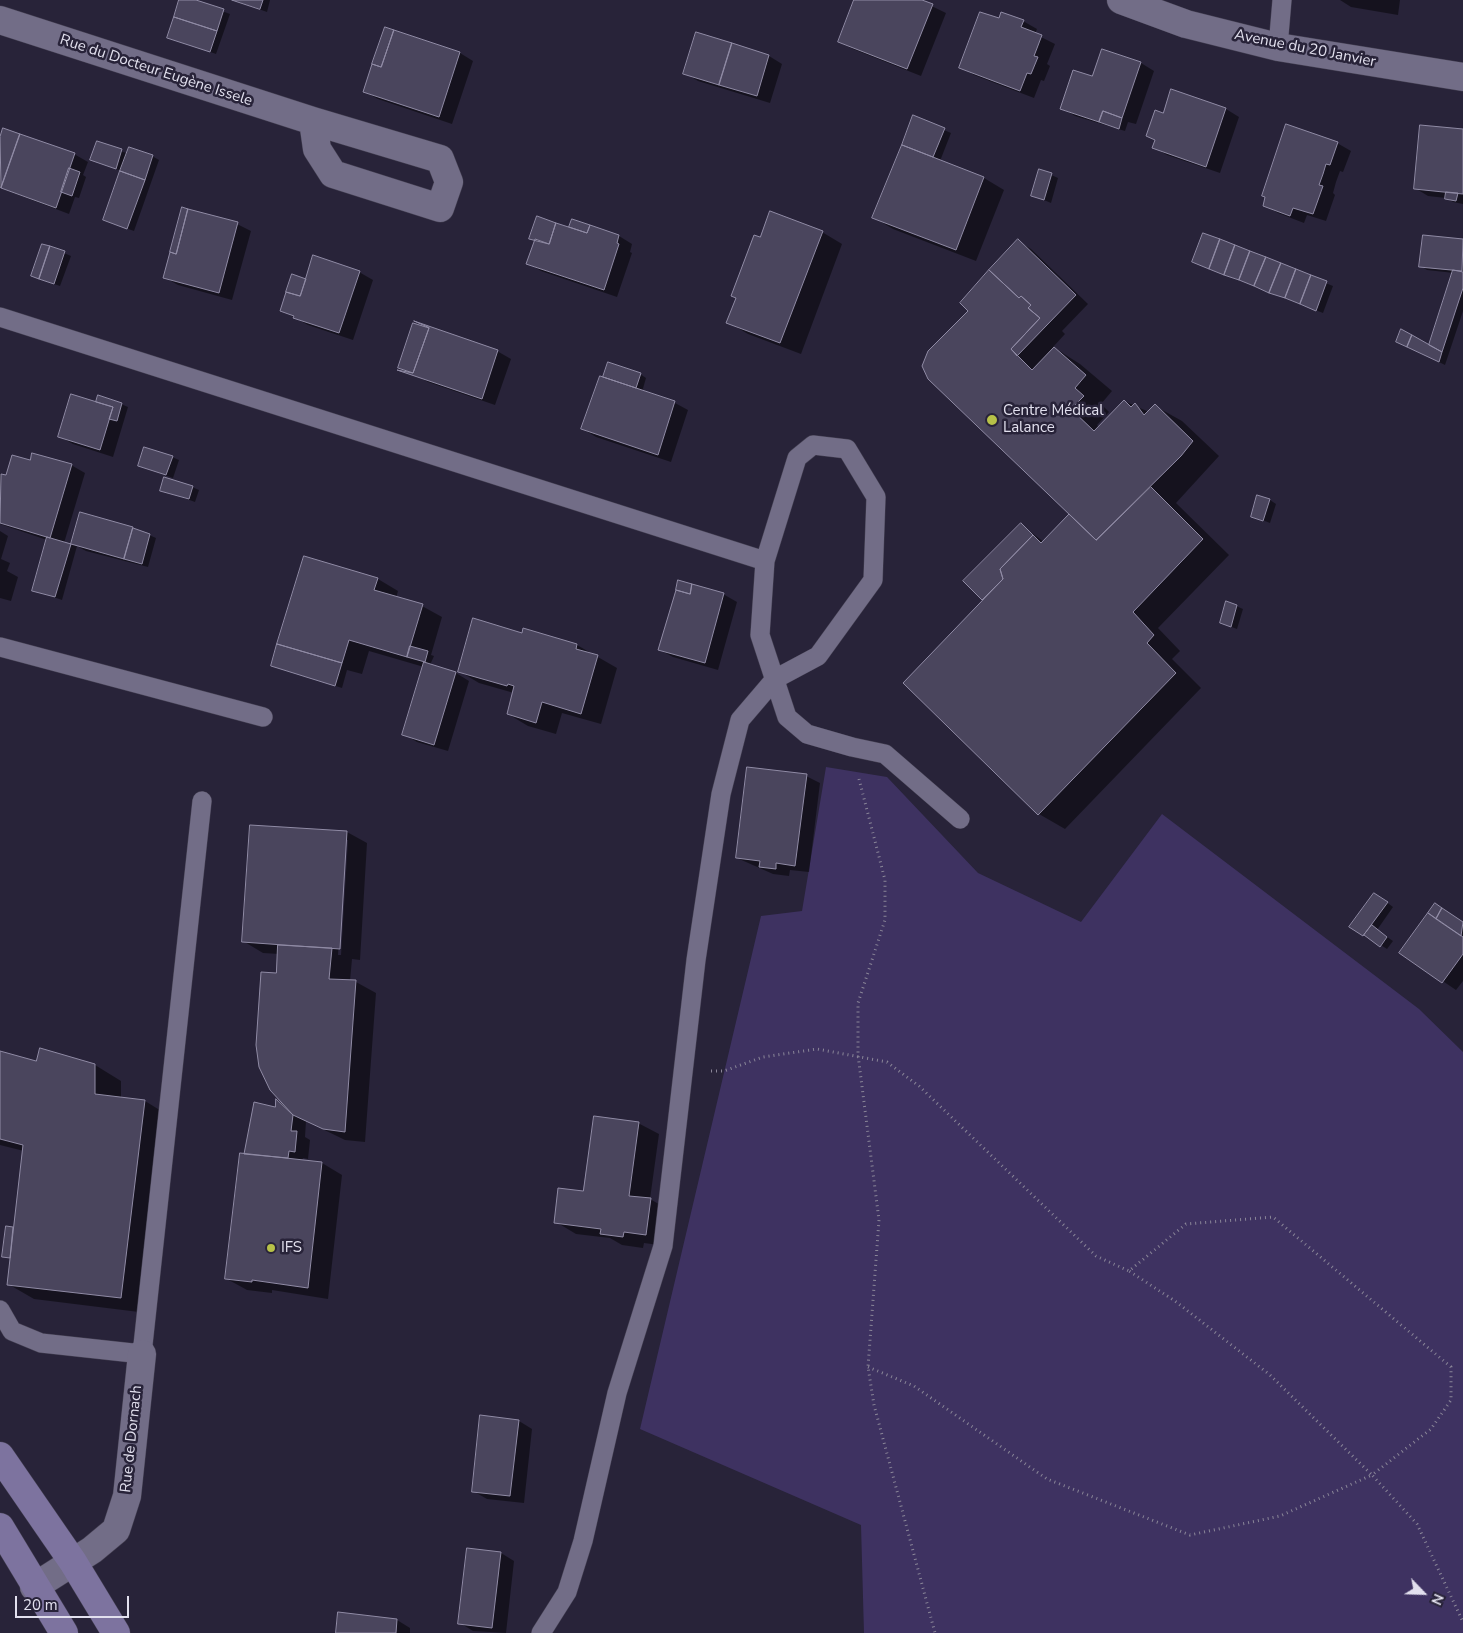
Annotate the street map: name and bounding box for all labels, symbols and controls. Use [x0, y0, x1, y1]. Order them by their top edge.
street label: Avenue du 20 Janvier [1233, 26, 1377, 72]
street label: Rue du Docteur Eugène Issele [57, 31, 255, 111]
place label: Centre Médical Lalance [1003, 402, 1104, 437]
marker: Centre Médical Lalance [985, 413, 999, 427]
place label: IFS [281, 1239, 302, 1257]
marker: IFS [265, 1242, 277, 1254]
street label: Rue de Dornach [117, 1385, 147, 1493]
north arrow [1398, 1568, 1448, 1618]
scale bar [18, 1586, 131, 1618]
text: N [1426, 1591, 1448, 1608]
text: 20 m [23, 1595, 58, 1615]

